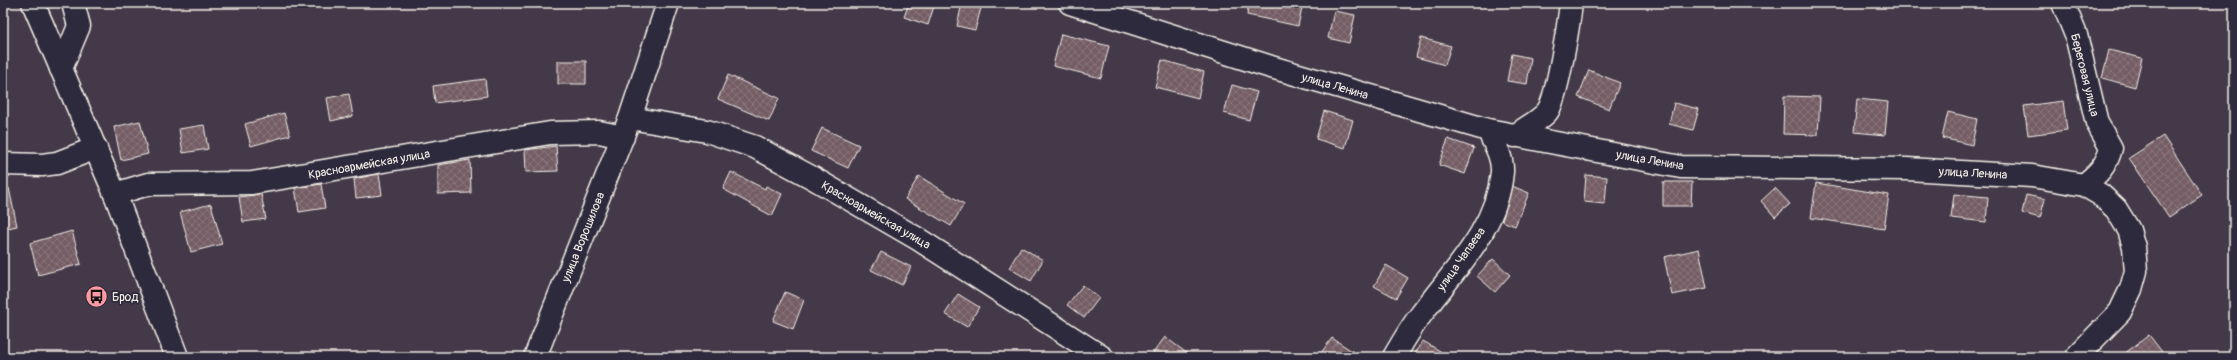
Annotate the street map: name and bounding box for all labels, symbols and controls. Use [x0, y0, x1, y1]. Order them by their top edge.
street label: Береговая улица [2067, 32, 2102, 119]
street label: улица Ленина [1299, 70, 1370, 103]
street label: Красноармейская улица [307, 146, 432, 183]
street label: улица Ленина [1614, 147, 1685, 174]
street label: улица Ленина [1937, 164, 2008, 183]
street label: Красноармейская улица [819, 178, 933, 253]
street label: улица Ворошилова [558, 190, 609, 285]
street label: улица Чапаева [1433, 224, 1489, 295]
bus stop icon: Брод [84, 284, 110, 310]
place label: Брод [112, 290, 139, 305]

